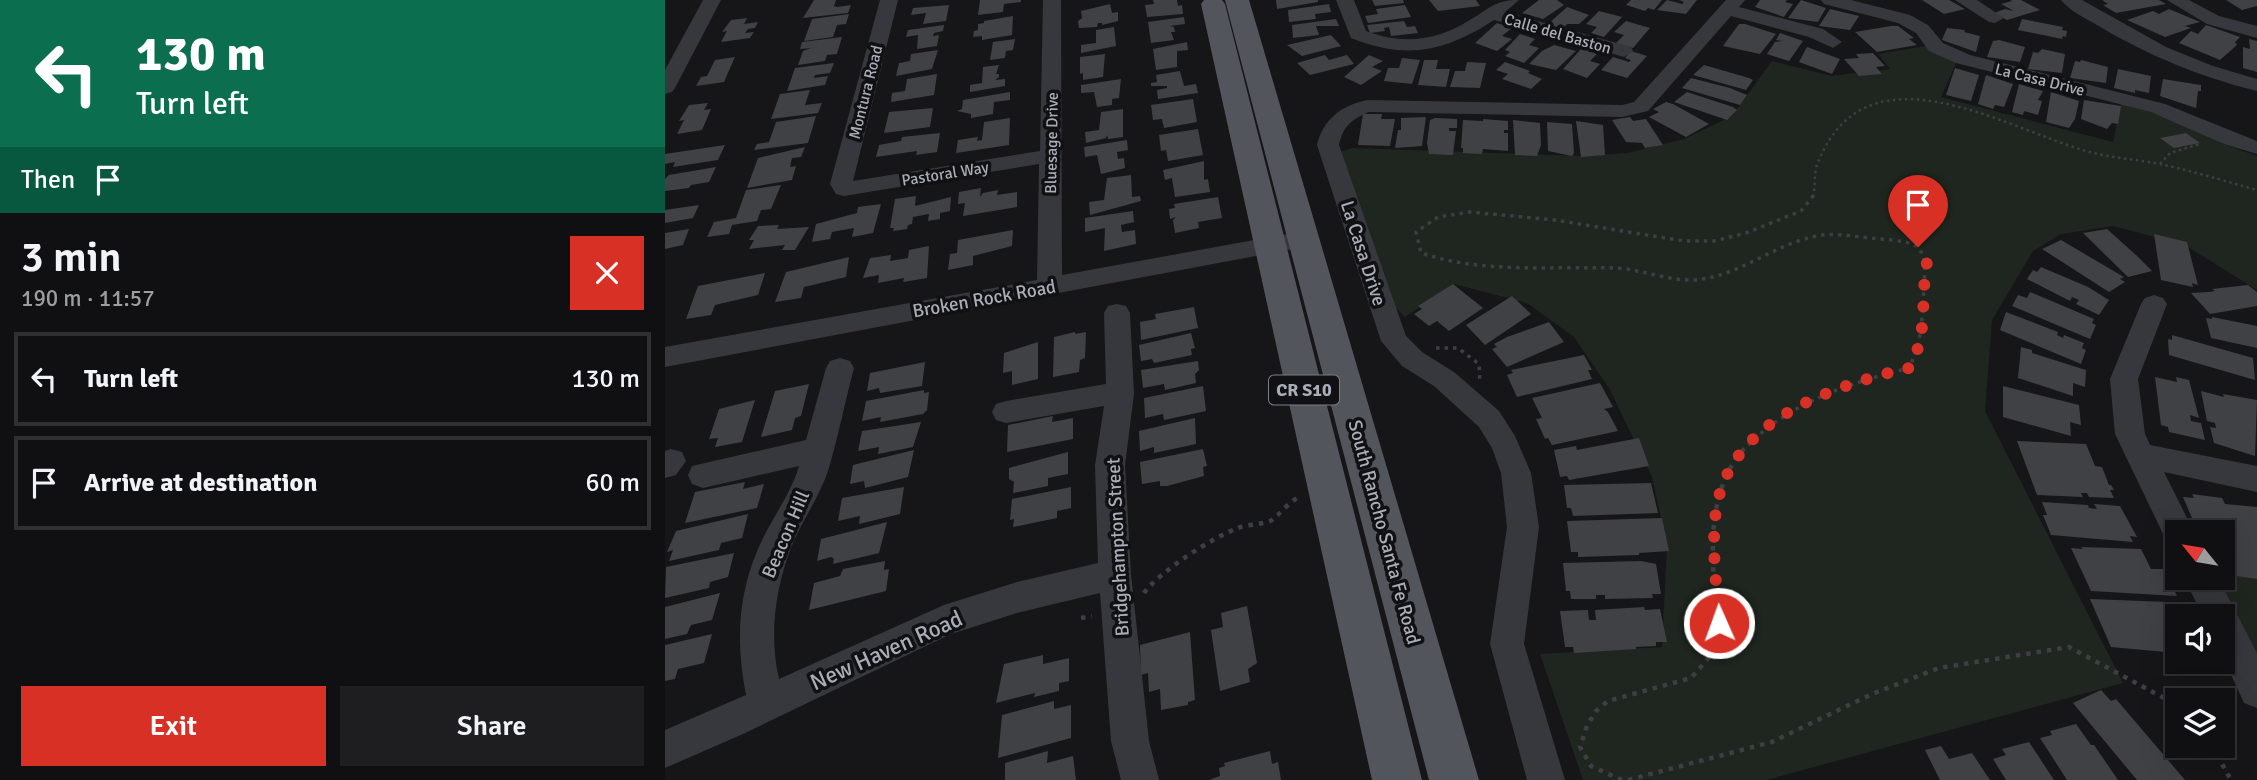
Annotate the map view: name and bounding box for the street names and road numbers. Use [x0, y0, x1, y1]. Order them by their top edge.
street label: Calle del Baston [1502, 9, 1613, 59]
street label: Montura Road [845, 43, 887, 141]
street label: La Casa Drive [1993, 59, 2087, 101]
street label: Bluesage Drive [1041, 92, 1063, 194]
street label: Pastoral Way [900, 157, 991, 191]
street label: La Casa Drive [1335, 198, 1391, 309]
street label: Broken Rock Road [911, 275, 1058, 323]
road number: CR S10 [1269, 376, 1339, 404]
street label: South Rancho Santa Fe Road [1343, 417, 1426, 647]
street label: Bridgehampton Street [1101, 457, 1135, 637]
street label: Beacon Hill [757, 487, 815, 582]
street label: New Haven Road [805, 604, 967, 697]

